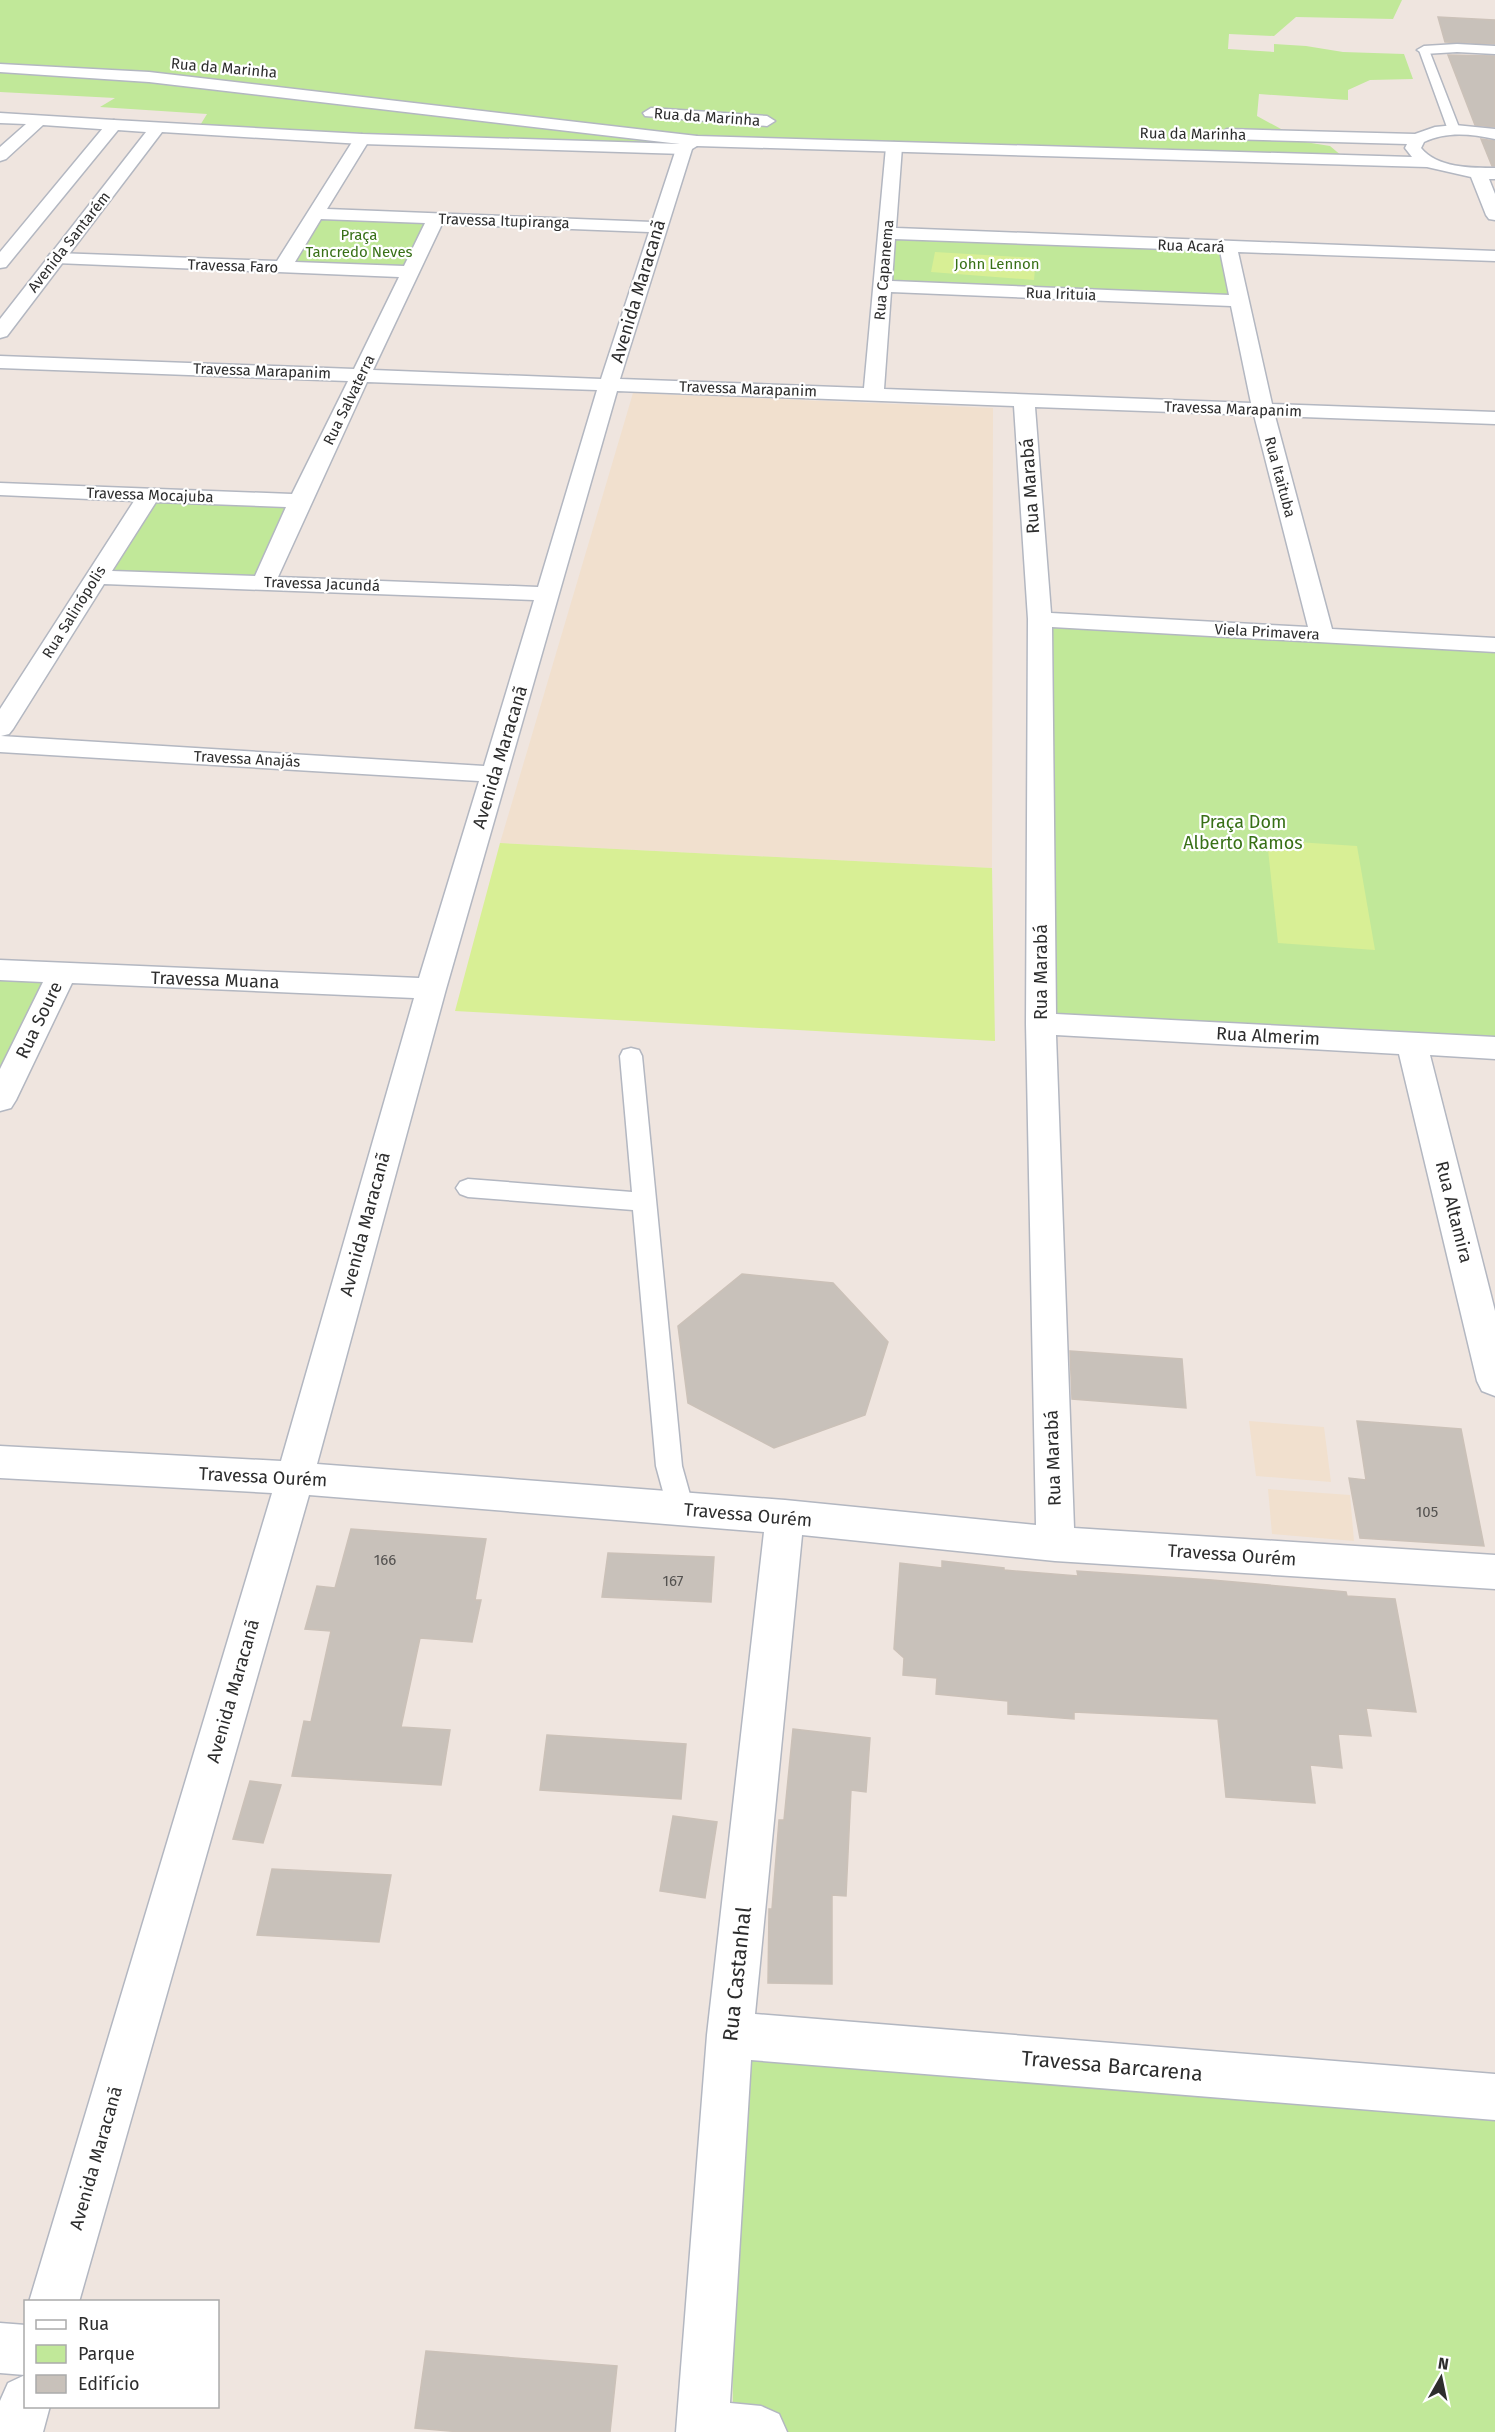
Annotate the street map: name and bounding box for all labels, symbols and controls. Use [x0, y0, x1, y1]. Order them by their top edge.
street label: Rua da Marinha [170, 54, 278, 82]
street label: Rua da Marinha [653, 104, 761, 130]
street label: Rua da Marinha [1140, 124, 1246, 144]
street label: Avenida Santarém [24, 188, 114, 296]
street label: Travessa Itupiranga [438, 210, 570, 232]
street label: Avenida Maracanã [606, 217, 670, 365]
street label: Rua Capanema [871, 219, 897, 321]
park label: Praça Tancredo Neves [305, 226, 413, 261]
street label: Rua Acará [1157, 236, 1225, 256]
street label: Travessa Faro [187, 255, 279, 277]
park label: John Lennon [954, 255, 1040, 273]
street label: Rua Irituia [1025, 284, 1097, 304]
street label: Rua Salvaterra [319, 352, 379, 448]
street label: Travessa Marapanim [193, 360, 331, 382]
street label: Travessa Marapanim [679, 378, 817, 400]
street label: Travessa Marapanim [1164, 398, 1302, 420]
street label: Rua Itaituba [1261, 435, 1299, 519]
street label: Rua Marabá [1016, 437, 1044, 535]
street label: Travessa Mocajuba [86, 484, 214, 506]
street label: Rua Salinópolis [38, 562, 110, 662]
street label: Travessa Jacundá [264, 573, 380, 595]
street label: Viela Primavera [1214, 620, 1320, 644]
street label: Avenida Maracanã [468, 683, 532, 831]
street label: Travessa Anajás [193, 747, 301, 771]
park label: Praça Dom Alberto Ramos [1183, 811, 1303, 854]
street label: Rua Marabá [1030, 924, 1052, 1020]
street label: Travessa Muana [150, 967, 280, 993]
street label: Rua Soure [11, 978, 67, 1062]
street label: Rua Almerim [1215, 1022, 1321, 1050]
street label: Avenida Maracanã [335, 1150, 395, 1298]
street label: Rua Altamira [1431, 1159, 1477, 1265]
street label: Rua Marabá [1040, 1410, 1066, 1506]
street label: Travessa Ourém [198, 1463, 328, 1491]
street label: Travessa Ourém [683, 1498, 813, 1532]
house number: 105 [1416, 1503, 1438, 1521]
street label: Travessa Ourém [1167, 1540, 1297, 1570]
house number: 166 [374, 1551, 396, 1569]
house number: 167 [663, 1572, 684, 1590]
street label: Avenida Maracanã [202, 1617, 264, 1765]
street label: Rua Castanhal [717, 1905, 757, 2043]
street label: Travessa Barcarena [1020, 2045, 1204, 2087]
street label: Avenida Maracanã [65, 2084, 127, 2232]
legend [24, 2300, 219, 2408]
text: Rua [78, 2313, 109, 2335]
text: Parque [78, 2343, 135, 2365]
north arrow [1411, 2348, 1471, 2408]
text: N [1437, 2353, 1450, 2374]
text: Edifício [78, 2373, 140, 2395]

